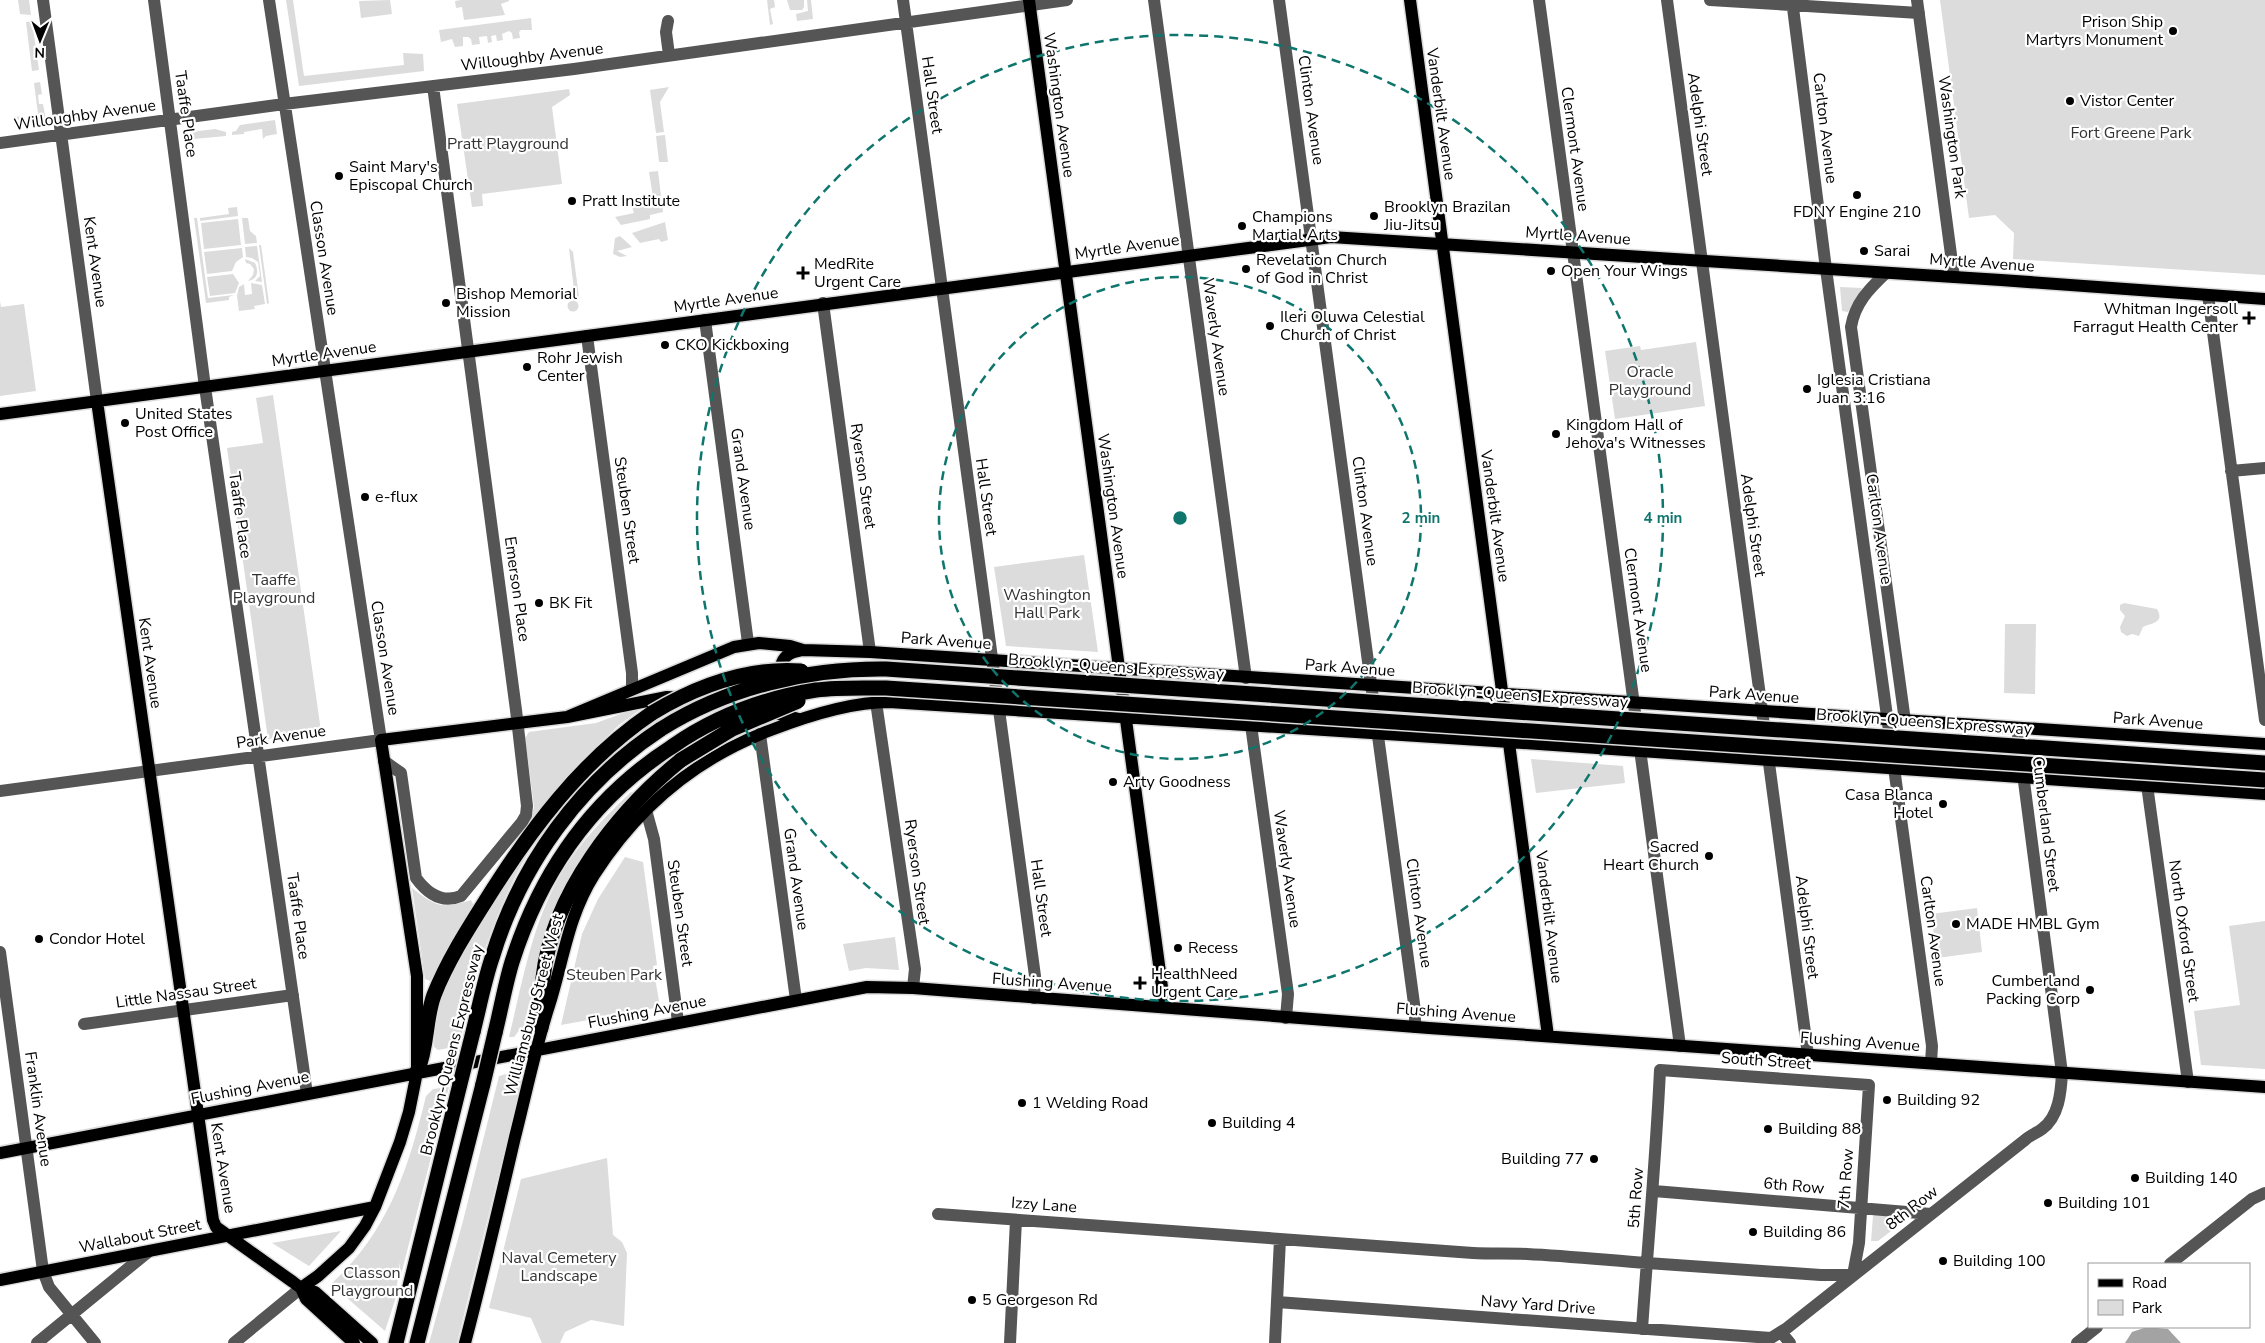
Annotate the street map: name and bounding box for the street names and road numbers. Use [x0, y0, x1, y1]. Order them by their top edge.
street label: Washington Avenue [1038, 31, 1080, 179]
street label: Willoughby Avenue [460, 37, 604, 77]
street label: Vanderbilt Avenue [1421, 46, 1461, 181]
street label: Clinton Avenue [1292, 54, 1330, 166]
street label: Hall Street [916, 55, 948, 135]
street label: Taaffe Place [169, 69, 203, 159]
street label: Adelphi Street [1682, 71, 1718, 177]
street label: Carlton Avenue [1807, 71, 1843, 185]
street label: Washington Park [1932, 74, 1972, 201]
street label: Clermont Avenue [1555, 85, 1595, 213]
street label: Willoughby Avenue [13, 94, 157, 136]
street label: Classon Avenue [304, 199, 344, 317]
street label: Kent Avenue [78, 215, 112, 309]
street label: Myrtle Avenue [1525, 221, 1631, 251]
street label: Myrtle Avenue [1073, 229, 1181, 265]
street label: Myrtle Avenue [1929, 248, 2035, 278]
street label: Waverly Avenue [1197, 277, 1235, 397]
street label: Myrtle Avenue [672, 282, 780, 318]
street label: Myrtle Avenue [270, 336, 378, 372]
street label: Ryerson Street [845, 422, 881, 531]
street label: Grand Avenue [725, 427, 761, 531]
street label: Washington Avenue [1092, 432, 1134, 580]
street label: Vanderbilt Avenue [1475, 448, 1515, 583]
street label: Steuben Street [609, 455, 645, 565]
street label: Clinton Avenue [1346, 455, 1384, 567]
street label: Hall Street [970, 457, 1002, 537]
street label: Taaffe Place [223, 470, 257, 560]
street label: Adelphi Street [1735, 472, 1771, 578]
street label: Carlton Avenue [1860, 472, 1898, 586]
street label: Emerson Place [499, 535, 535, 643]
street label: Clermont Avenue [1618, 546, 1658, 674]
street label: Classon Avenue [365, 599, 405, 717]
street label: Kent Avenue [133, 616, 167, 710]
street label: Park Avenue [900, 627, 992, 655]
street label: Brooklyn-Queens Expressway [1007, 648, 1225, 686]
street label: Park Avenue [1304, 654, 1396, 682]
street label: Brooklyn-Queens Expressway [1411, 676, 1629, 714]
street label: Park Avenue [1708, 681, 1800, 709]
street label: Brooklyn-Queens Expressway [1815, 703, 2033, 741]
street label: Park Avenue [2112, 707, 2204, 735]
street label: Park Avenue [235, 720, 327, 754]
street label: Cumberland Street [2027, 755, 2065, 893]
street label: Waverly Avenue [1268, 809, 1306, 929]
street label: Ryerson Street [899, 818, 935, 927]
street label: Grand Avenue [778, 827, 814, 931]
street label: Vanderbilt Avenue [1530, 849, 1568, 984]
street label: Clinton Avenue [1400, 857, 1438, 969]
street label: Steuben Street [662, 858, 698, 968]
street label: Hall Street [1025, 858, 1057, 938]
street label: North Oxford Street [2163, 859, 2205, 1004]
street label: Taaffe Place [281, 871, 315, 961]
street label: Adelphi Street [1790, 874, 1824, 980]
street label: Carlton Avenue [1914, 874, 1952, 988]
street label: Williamsburg Street West [499, 911, 569, 1099]
street label: Brooklyn-Queens Expressway [415, 942, 489, 1158]
street label: Flushing Avenue [991, 968, 1113, 998]
street label: Little Nassau Street [114, 972, 258, 1014]
street label: Flushing Avenue [586, 990, 708, 1034]
street label: Flushing Avenue [1395, 998, 1517, 1028]
street label: Flushing Avenue [1799, 1027, 1921, 1057]
street label: South Street [1720, 1047, 1812, 1075]
street label: Franklin Avenue [19, 1050, 57, 1168]
street label: Flushing Avenue [189, 1066, 311, 1110]
street label: Kent Avenue [205, 1121, 241, 1215]
street label: 7th Row [1833, 1147, 1859, 1210]
street label: 5th Row [1623, 1166, 1649, 1229]
street label: 6th Row [1763, 1172, 1826, 1200]
street label: 8th Row [1881, 1180, 1943, 1235]
street label: Izzy Lane [1010, 1192, 1078, 1218]
street label: Wallabout Street [77, 1213, 203, 1259]
street label: Navy Yard Drive [1480, 1290, 1596, 1320]

